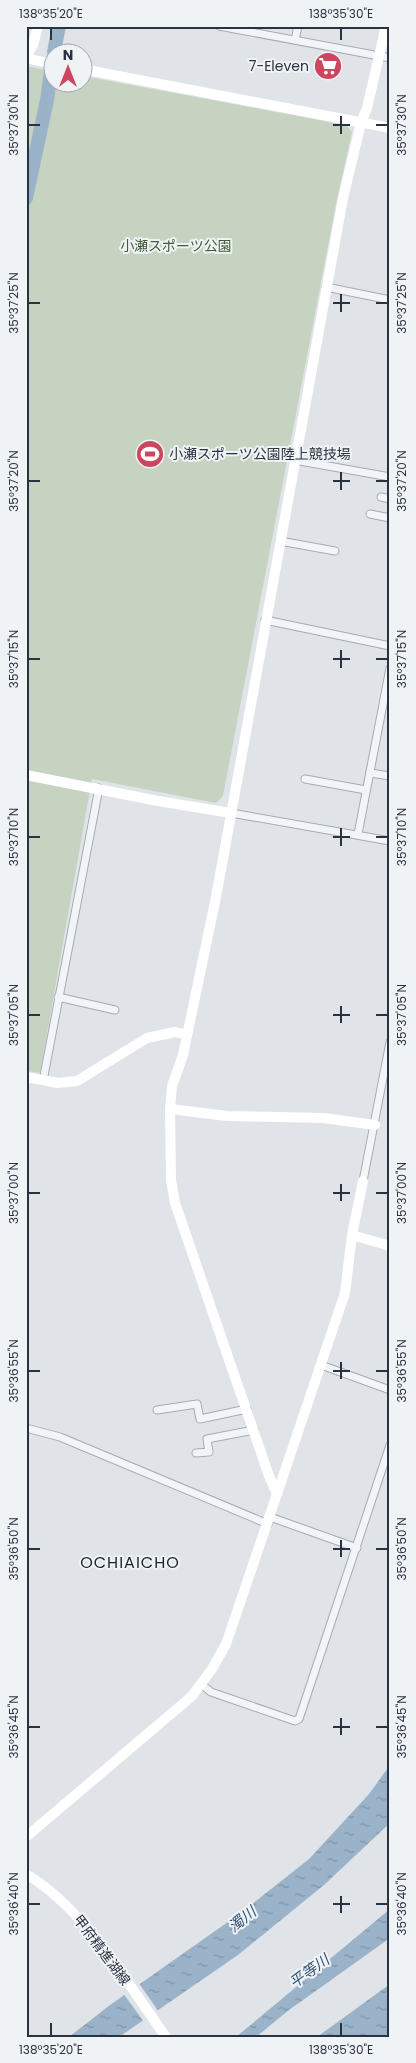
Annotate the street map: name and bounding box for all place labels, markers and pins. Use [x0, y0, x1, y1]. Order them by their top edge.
supermarket icon: 7-Eleven [313, 51, 343, 81]
place label: 7-Eleven [249, 56, 309, 76]
sports icon: 小瀬スポーツ公園陸上競技場 [135, 439, 165, 469]
place label: 小瀬スポーツ公園陸上競技場 [169, 444, 351, 464]

